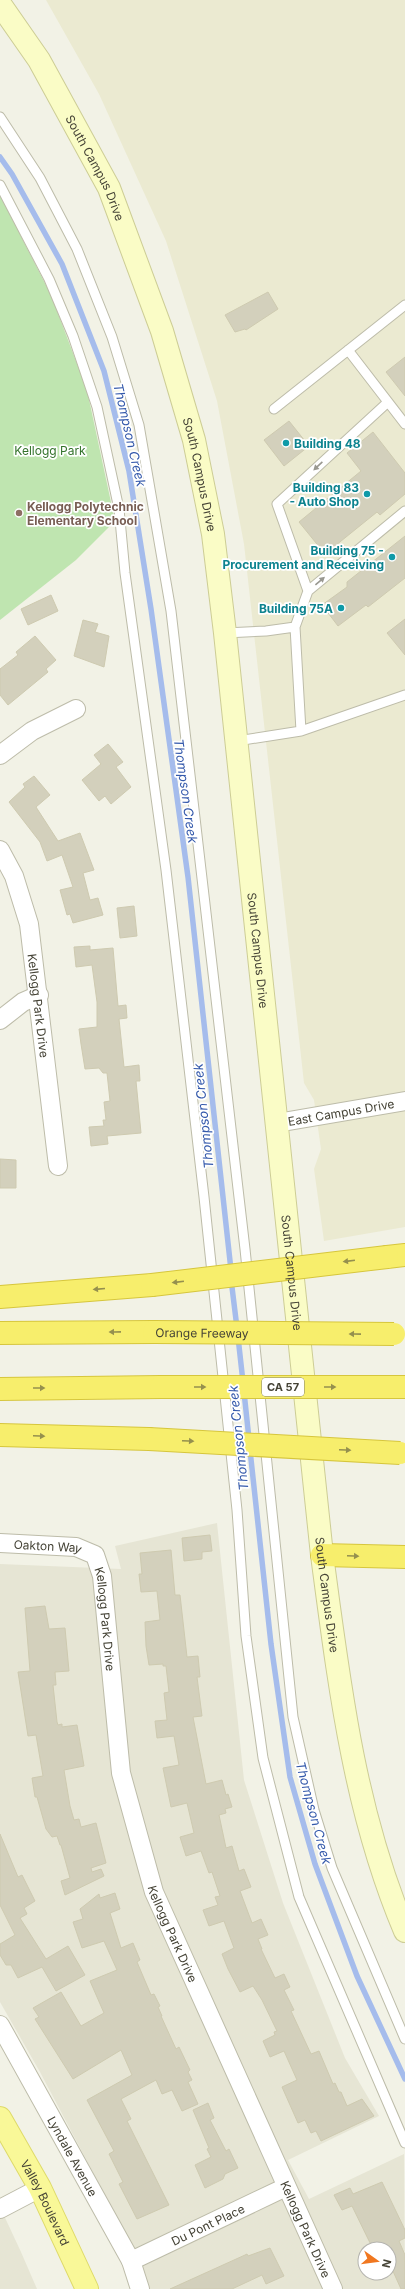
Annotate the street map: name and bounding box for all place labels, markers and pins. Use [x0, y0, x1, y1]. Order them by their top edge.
place label: Building 48 [294, 436, 361, 451]
marker: Building 48 [281, 438, 291, 448]
place label: Building 83 - Auto Shop [289, 480, 359, 509]
marker: Building 83 - Auto Shop [362, 489, 372, 499]
place label: Kellogg Polytechnic Elementary School [27, 499, 144, 528]
marker: Kellogg Polytechnic Elementary School [14, 508, 24, 518]
place label: Building 75 - Procurement and Receiving [223, 543, 384, 572]
marker: Building 75 - Procurement and Receiving [387, 552, 397, 562]
place label: Building 75A [259, 601, 333, 616]
marker: Building 75A [336, 603, 346, 613]

